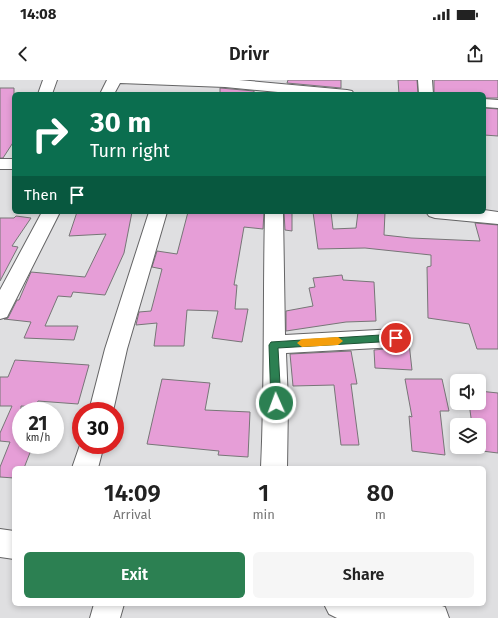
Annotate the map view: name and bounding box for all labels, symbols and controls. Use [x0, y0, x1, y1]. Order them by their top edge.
text: 14:08 [20, 5, 57, 23]
icon: back [12, 43, 34, 65]
text: Drivr [229, 43, 269, 65]
icon: share [464, 43, 486, 65]
text: 30 m [90, 106, 151, 139]
icon: right [24, 108, 76, 160]
text: Turn right [90, 140, 170, 162]
icon: arrive [66, 184, 88, 206]
text: Then [24, 186, 58, 204]
pin [379, 321, 413, 355]
icon: arrive [385, 327, 407, 349]
map controls [450, 374, 486, 454]
button: sound [450, 374, 486, 410]
position arrow [255, 382, 297, 424]
speed limit sign: 30 [72, 402, 124, 454]
text: 21 [28, 411, 48, 435]
button: layers [450, 418, 486, 454]
text: km/h [26, 432, 50, 444]
text: 14:09 [104, 479, 161, 507]
text: 1 [258, 479, 269, 507]
text: 80 [367, 479, 394, 507]
text: Arrival [113, 507, 151, 522]
text: min [252, 507, 275, 522]
text: m [375, 507, 386, 522]
button: Exit [24, 552, 245, 598]
button: Share [253, 552, 474, 598]

